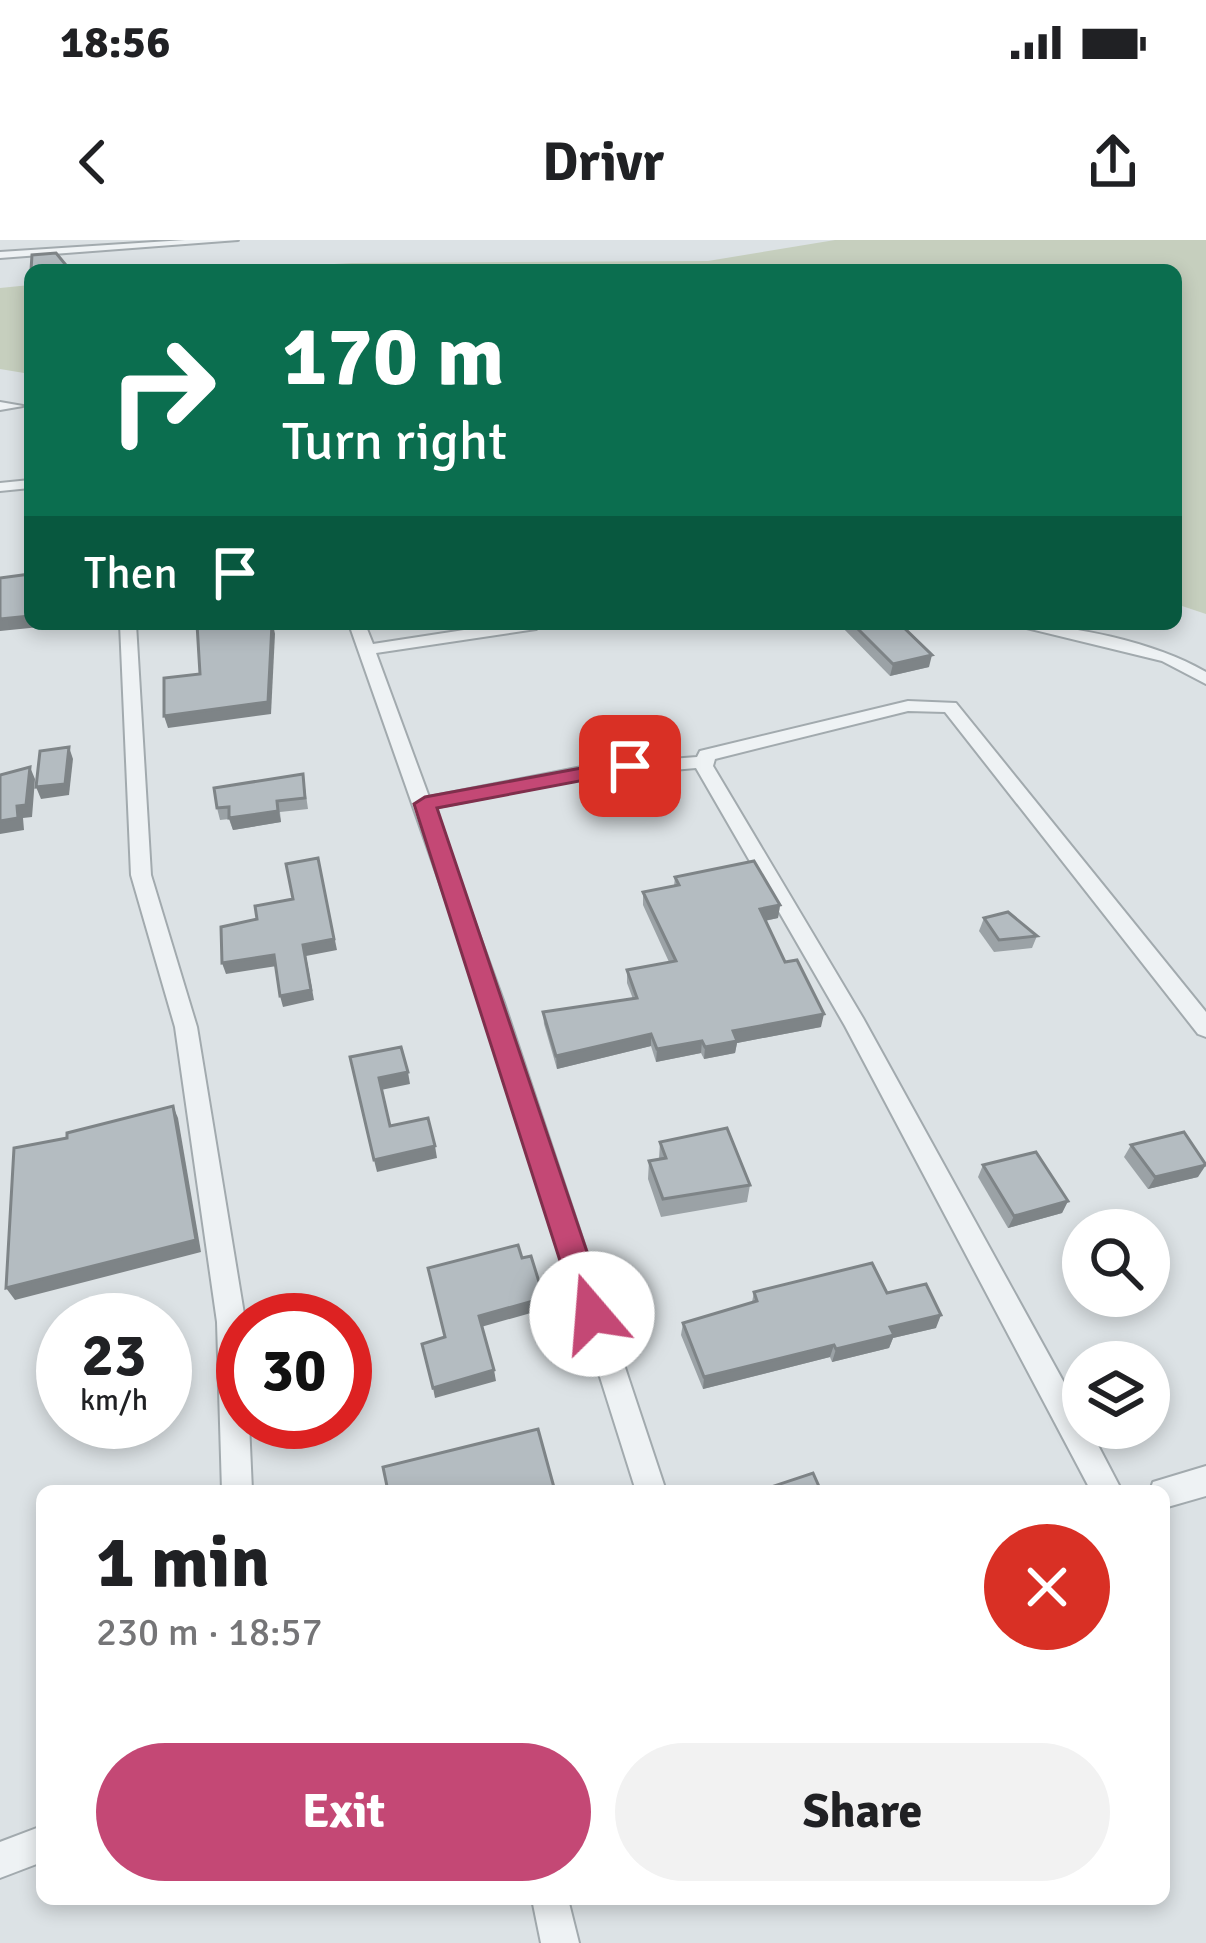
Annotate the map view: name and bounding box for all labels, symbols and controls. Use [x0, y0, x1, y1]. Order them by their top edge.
text: 18:56 [60, 15, 170, 70]
icon: back [60, 129, 126, 195]
text: Drivr [542, 129, 664, 196]
icon: share [1080, 129, 1146, 195]
text: 170 m [282, 305, 504, 409]
icon: right [84, 312, 240, 468]
text: Turn right [282, 408, 507, 475]
icon: arrive [202, 540, 268, 606]
text: Then [84, 546, 178, 601]
pin [579, 715, 681, 817]
icon: arrive [597, 733, 663, 799]
map controls [1062, 1209, 1170, 1449]
button: search [1062, 1209, 1170, 1317]
position arrow [529, 1251, 655, 1377]
speed limit sign: 30 [216, 1293, 372, 1449]
text: 23 [82, 1319, 146, 1393]
button: layers [1062, 1341, 1170, 1449]
text: km/h [80, 1382, 148, 1419]
text: 1 min [96, 1518, 270, 1607]
button: close [984, 1524, 1110, 1650]
text: 230 m · 18:57 [96, 1608, 323, 1656]
button: Exit [96, 1743, 591, 1881]
button: Share [615, 1743, 1110, 1881]

